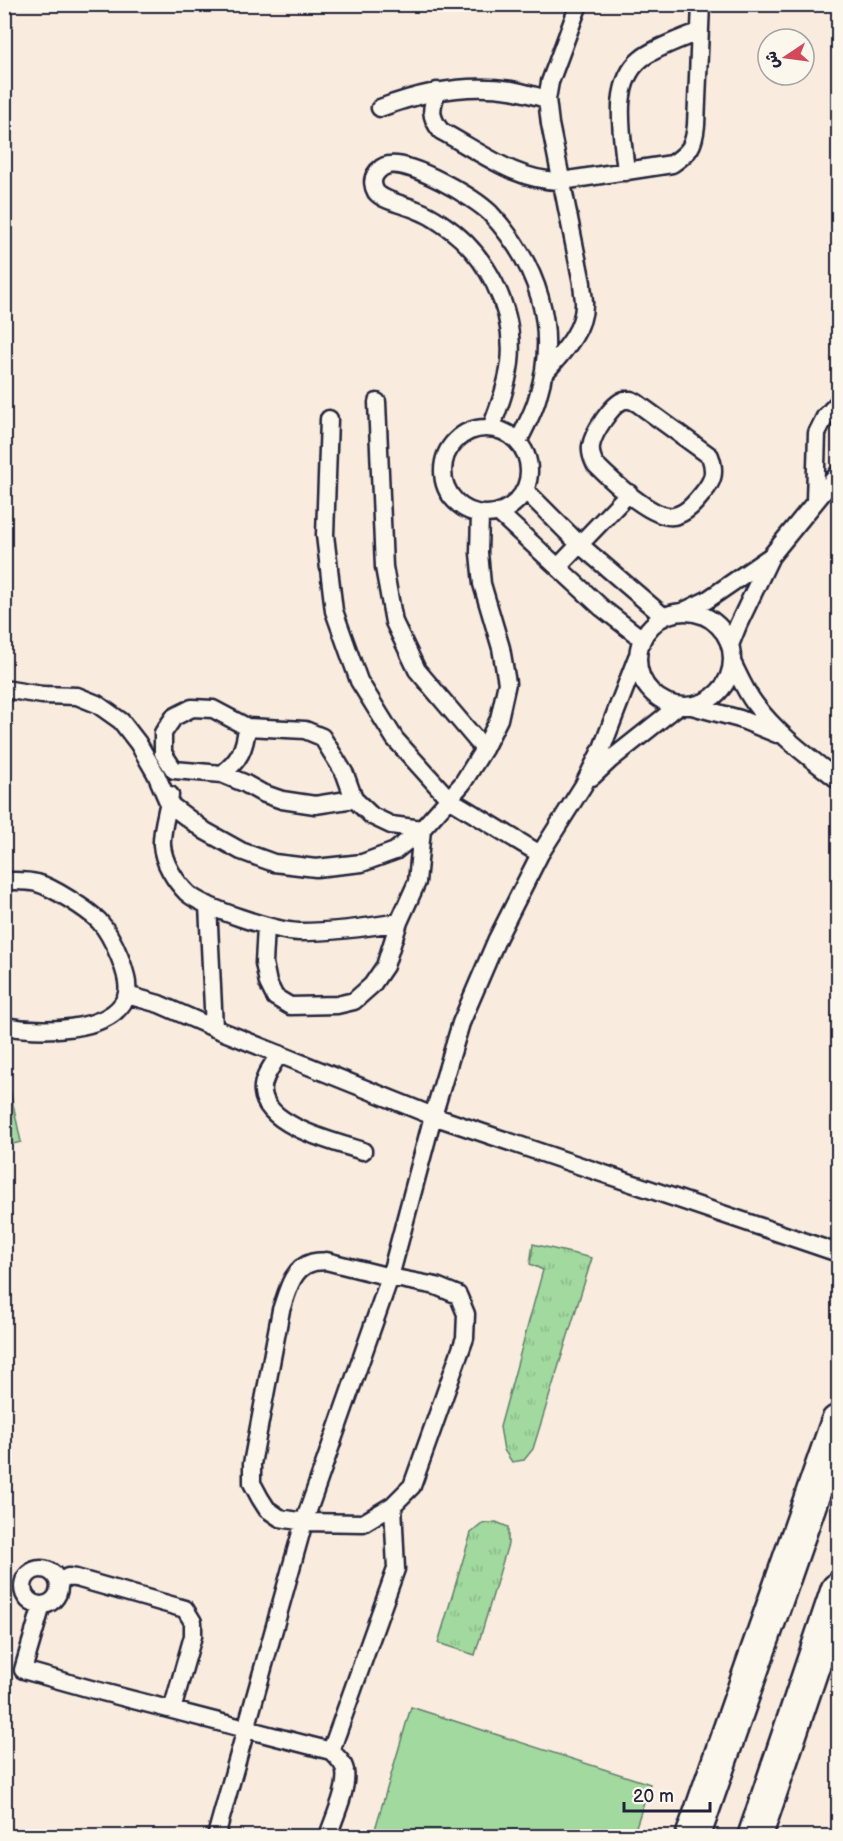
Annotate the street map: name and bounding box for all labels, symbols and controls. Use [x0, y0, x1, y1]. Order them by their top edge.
north arrow [756, 27, 816, 87]
text: ش [762, 49, 784, 71]
scale bar [624, 1775, 710, 1813]
text: 20 m [633, 1786, 674, 1807]

